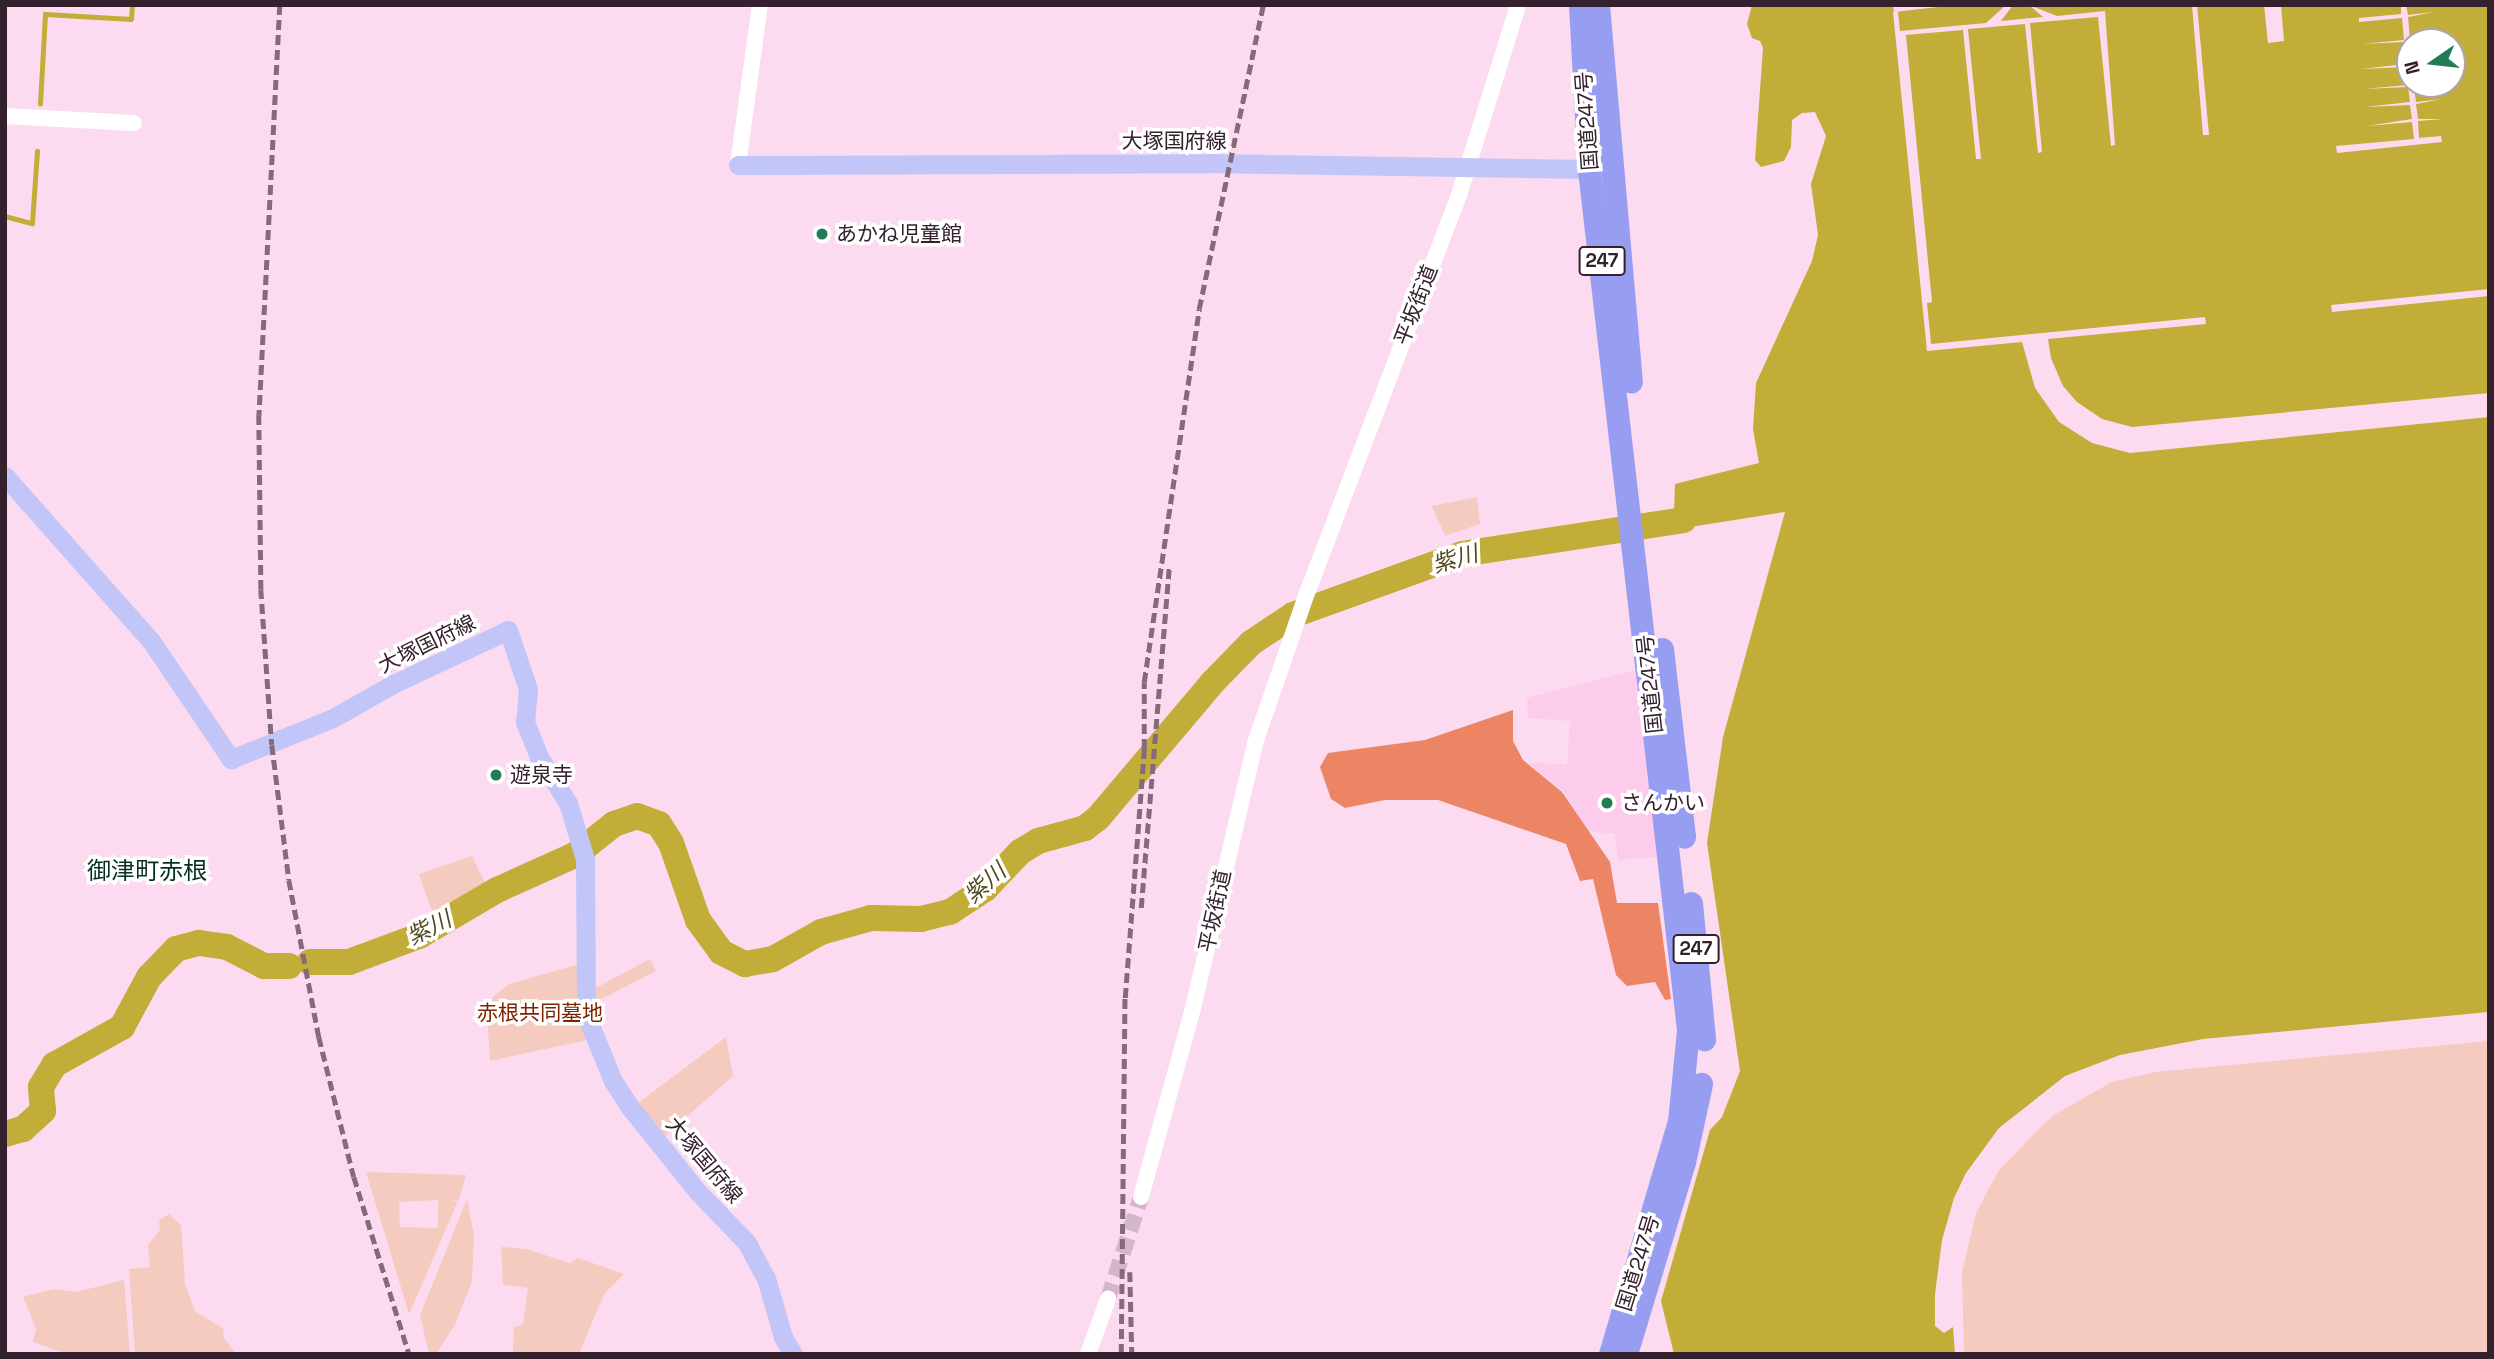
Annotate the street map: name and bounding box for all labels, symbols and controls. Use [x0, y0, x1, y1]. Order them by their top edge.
north arrow [2396, 28, 2466, 98]
text: N [2398, 59, 2426, 77]
street label: 国道247号 [1571, 71, 1603, 171]
street label: 大塚国府線 [1122, 128, 1226, 154]
place label: あかね児童館 [836, 221, 962, 247]
marker: あかね児童館 [814, 226, 830, 242]
road number: 247 [1578, 246, 1626, 276]
street label: 平坂街道 [1389, 261, 1443, 349]
water label: 紫川 [1429, 539, 1481, 579]
street label: 大塚国府線 [374, 610, 480, 678]
street label: 国道247号 [1632, 633, 1668, 735]
place label: 遊泉寺 [510, 762, 573, 788]
marker: 遊泉寺 [488, 767, 504, 783]
place label: さんかい [1621, 790, 1705, 816]
marker: さんかい [1599, 795, 1615, 811]
district label: 御津町赤根 [87, 857, 207, 885]
water label: 紫川 [959, 857, 1011, 909]
street label: 平坂街道 [1194, 867, 1236, 955]
water label: 紫川 [402, 905, 456, 951]
road number: 247 [1672, 934, 1720, 965]
park label: 赤根共同墓地 [477, 1000, 603, 1026]
street label: 大塚国府線 [661, 1112, 747, 1208]
street label: 国道247号 [1611, 1212, 1665, 1314]

